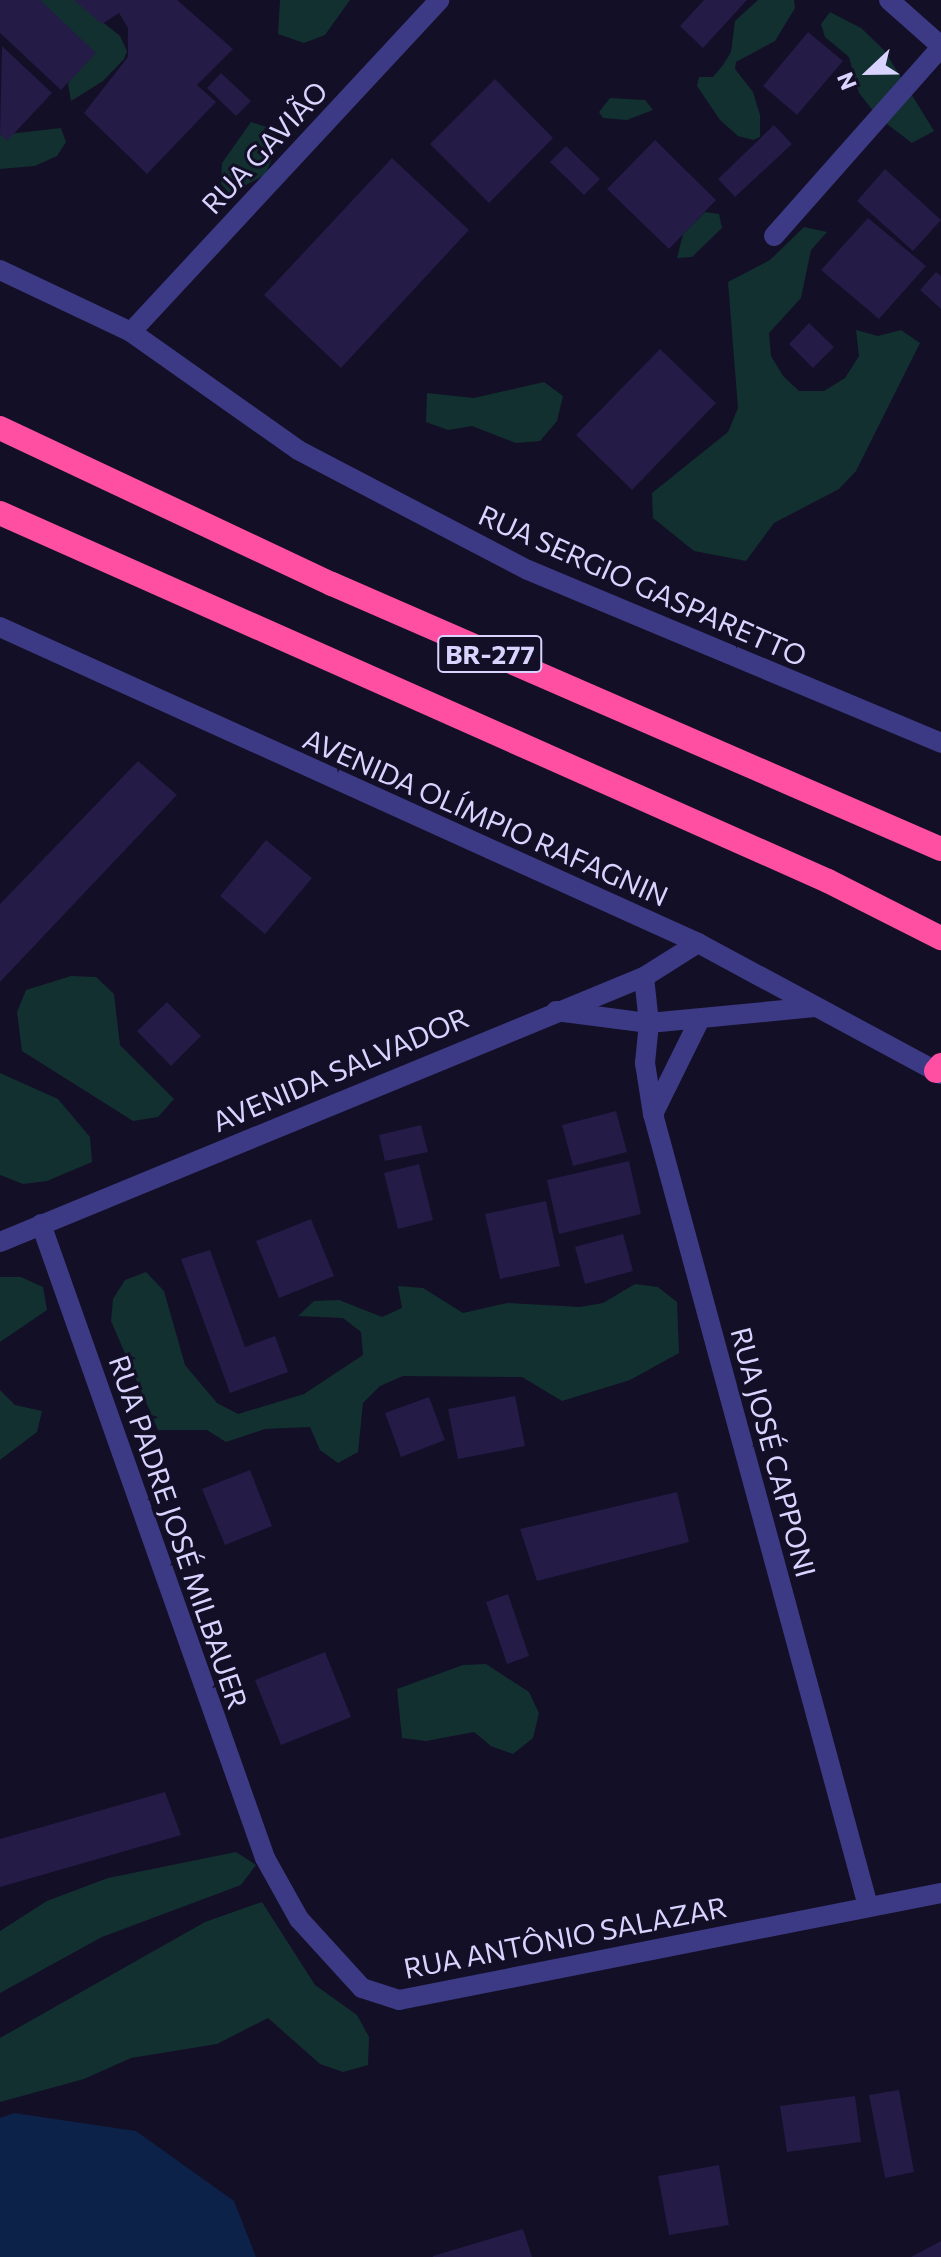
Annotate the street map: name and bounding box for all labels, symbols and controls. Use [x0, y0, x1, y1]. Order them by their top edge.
north arrow [829, 32, 909, 112]
text: N [831, 68, 862, 94]
street label: RUA GAVIÃO [194, 74, 334, 220]
street label: RUA SERGIO GASPARETTO [474, 497, 812, 673]
road number: BR-277 [436, 632, 544, 676]
street label: AVENIDA OLÍMPIO RAFAGNIN [298, 721, 674, 913]
street label: AVENIDA SALVADOR [207, 1000, 473, 1138]
street label: RUA JOSÉ CAPPONI [724, 1323, 824, 1581]
street label: RUA PADRE JOSÉ MILBAUER [103, 1351, 255, 1713]
street label: RUA ANTÔNIO SALAZAR [401, 1889, 729, 1985]

